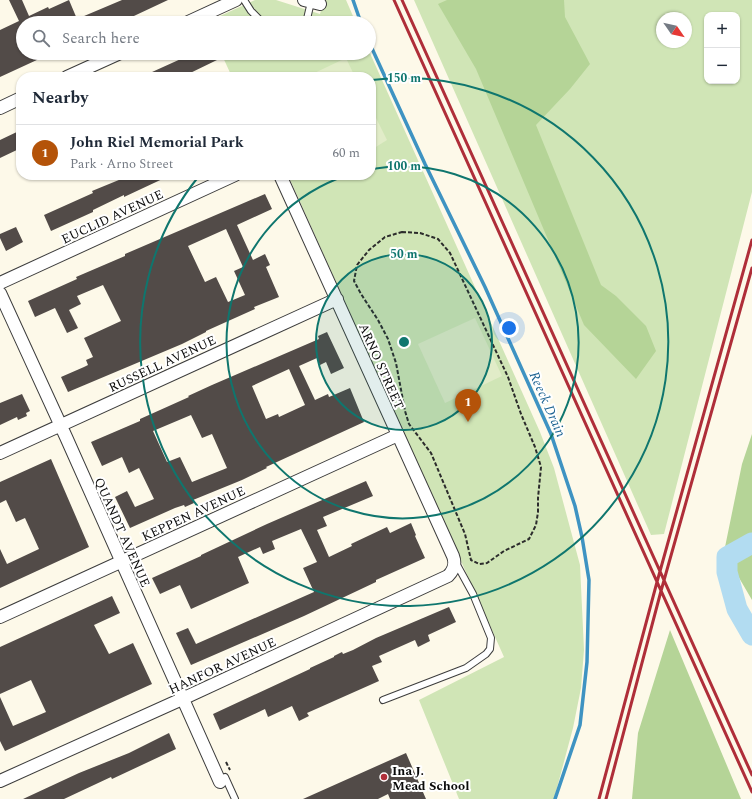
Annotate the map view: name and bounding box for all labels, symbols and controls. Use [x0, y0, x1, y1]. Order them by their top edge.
north arrow [656, 12, 692, 48]
map controls [704, 12, 740, 84]
button: + [704, 12, 740, 48]
search box [16, 16, 376, 60]
icon: search [30, 27, 52, 49]
text: Search here [62, 27, 140, 50]
button: − [704, 48, 740, 84]
text: 150 m [387, 69, 421, 88]
text: Nearby [32, 85, 88, 111]
text: John Riel Memorial Park [70, 131, 244, 154]
text: 1 [41, 143, 49, 163]
text: 60 m [333, 143, 360, 163]
text: Park · Arno Street [70, 154, 173, 174]
text: 100 m [387, 157, 421, 176]
street label: EUCLID AVENUE [58, 184, 167, 249]
text: 50 m [390, 245, 418, 264]
your location [499, 318, 519, 338]
street label: ARNO STREET [353, 320, 409, 413]
street label: RUSSELL AVENUE [105, 330, 219, 398]
centre of rings [397, 335, 411, 349]
water label: Reeck Drain [524, 368, 572, 441]
pin: 1 [455, 389, 481, 422]
street label: QUANDT AVENUE [89, 474, 155, 591]
street label: KEPPEN AVENUE [138, 481, 249, 547]
street label: HANFOR AVENUE [165, 632, 280, 700]
place label: Ina J. Mead School [392, 761, 469, 796]
marker: Ina J. Mead School [379, 772, 389, 782]

